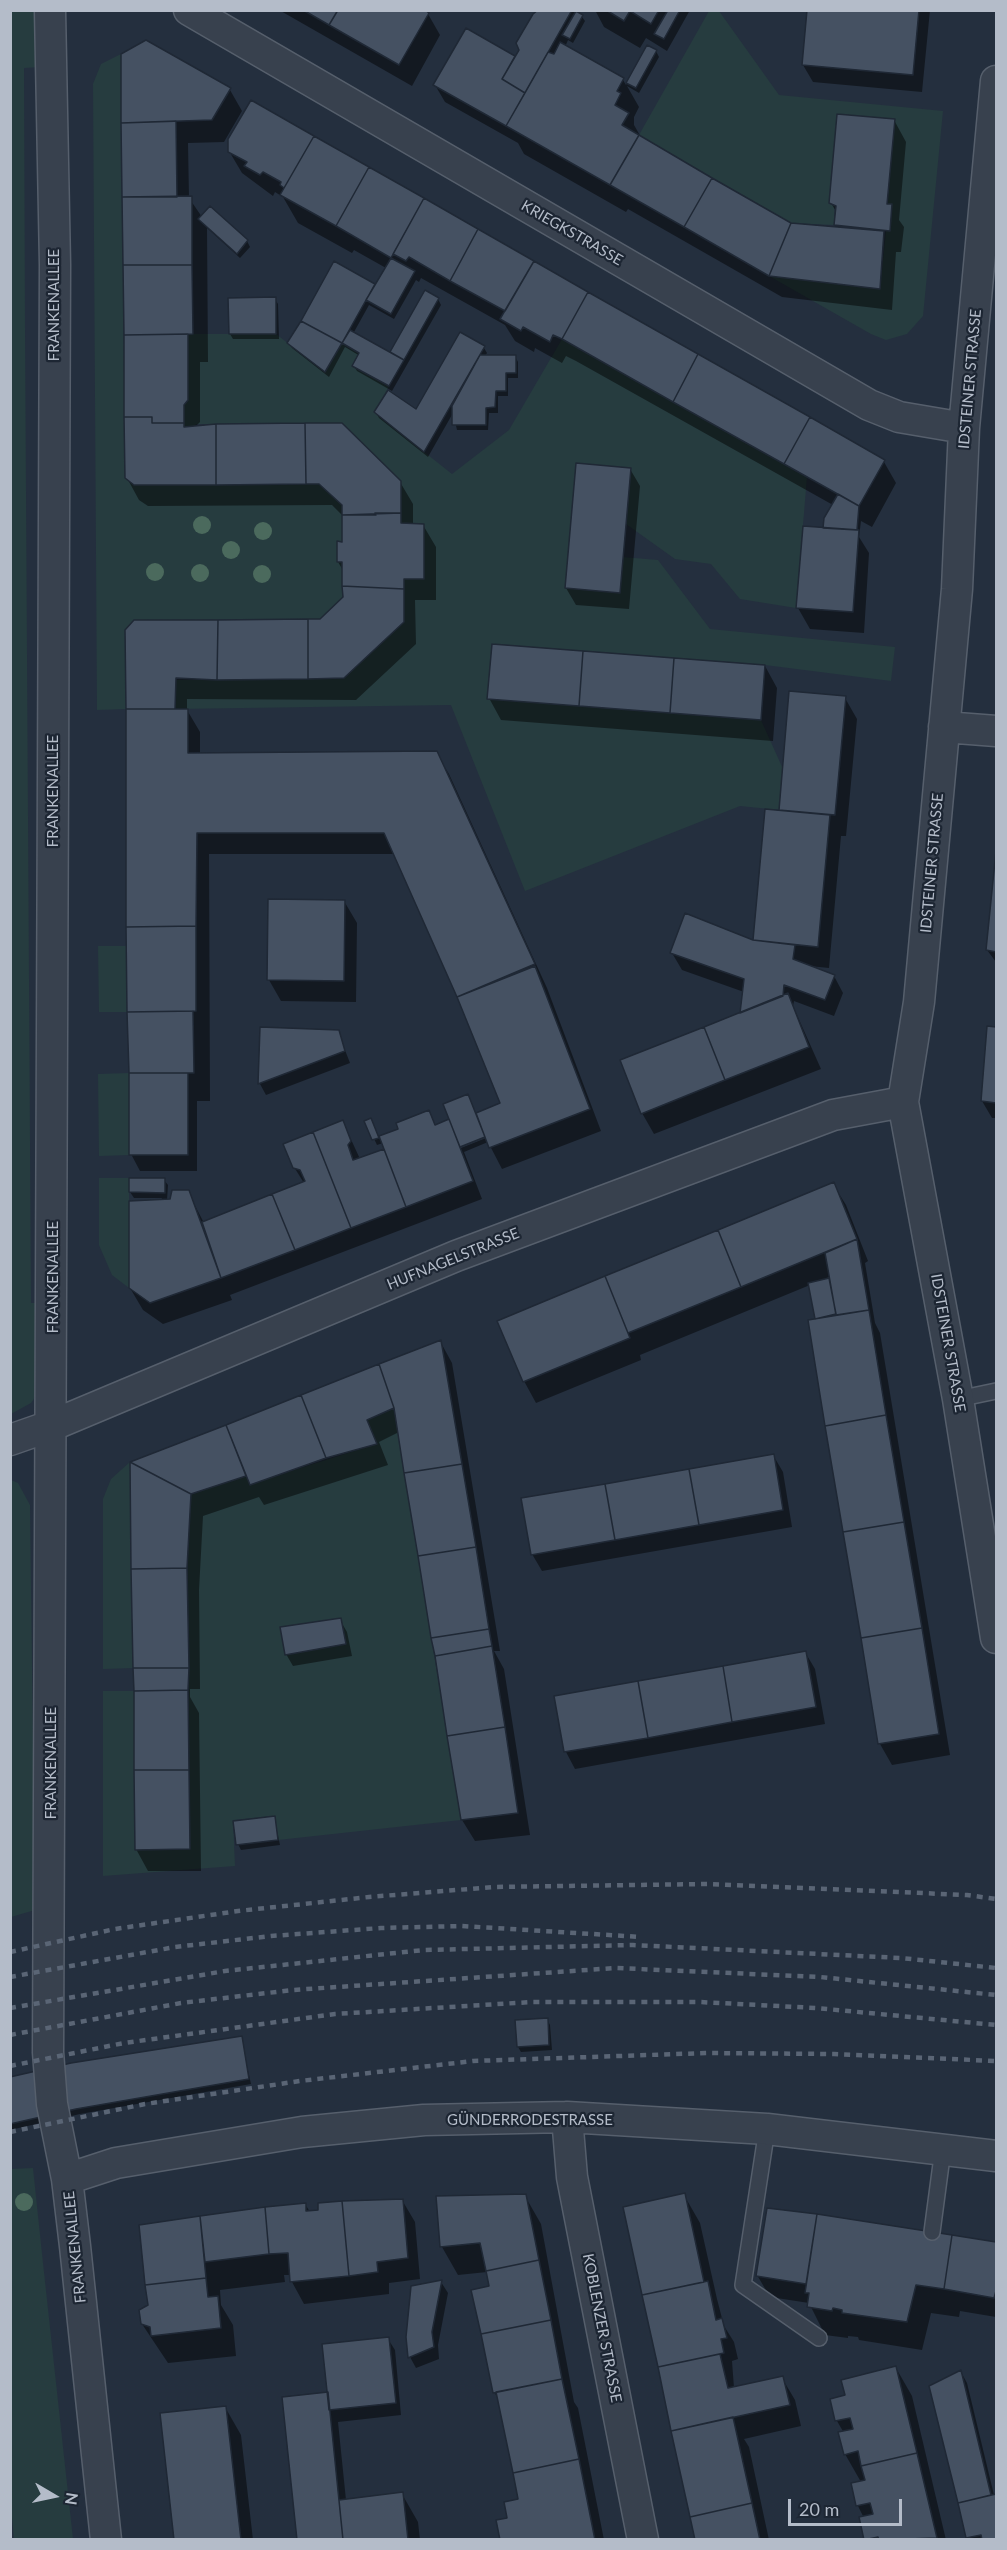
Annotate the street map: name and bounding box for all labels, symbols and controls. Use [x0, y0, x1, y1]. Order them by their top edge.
street label: KRIEGKSTRASSE [518, 197, 626, 269]
street label: FRANKENALLEE [45, 249, 63, 361]
street label: IDSTEINER STRASSE [955, 308, 985, 450]
street label: FRANKENALLEE [44, 735, 62, 847]
street label: IDSTEINER STRASSE [917, 792, 947, 934]
street label: FRANKENALLEE [44, 1221, 62, 1333]
street label: HUFNAGELSTRASSE [384, 1224, 522, 1294]
street label: IDSTEINER STRASSE [927, 1272, 969, 1414]
street label: FRANKENALLEE [42, 1707, 60, 1819]
street label: GÜNDERRODESTRASSE [447, 2111, 613, 2129]
street label: FRANKENALLEE [60, 2190, 90, 2304]
street label: KOBLENZER STRASSE [579, 2252, 625, 2404]
north arrow [24, 2466, 84, 2526]
scale bar [791, 2487, 905, 2525]
text: N [62, 2491, 83, 2506]
text: 20 m [799, 2498, 839, 2520]

